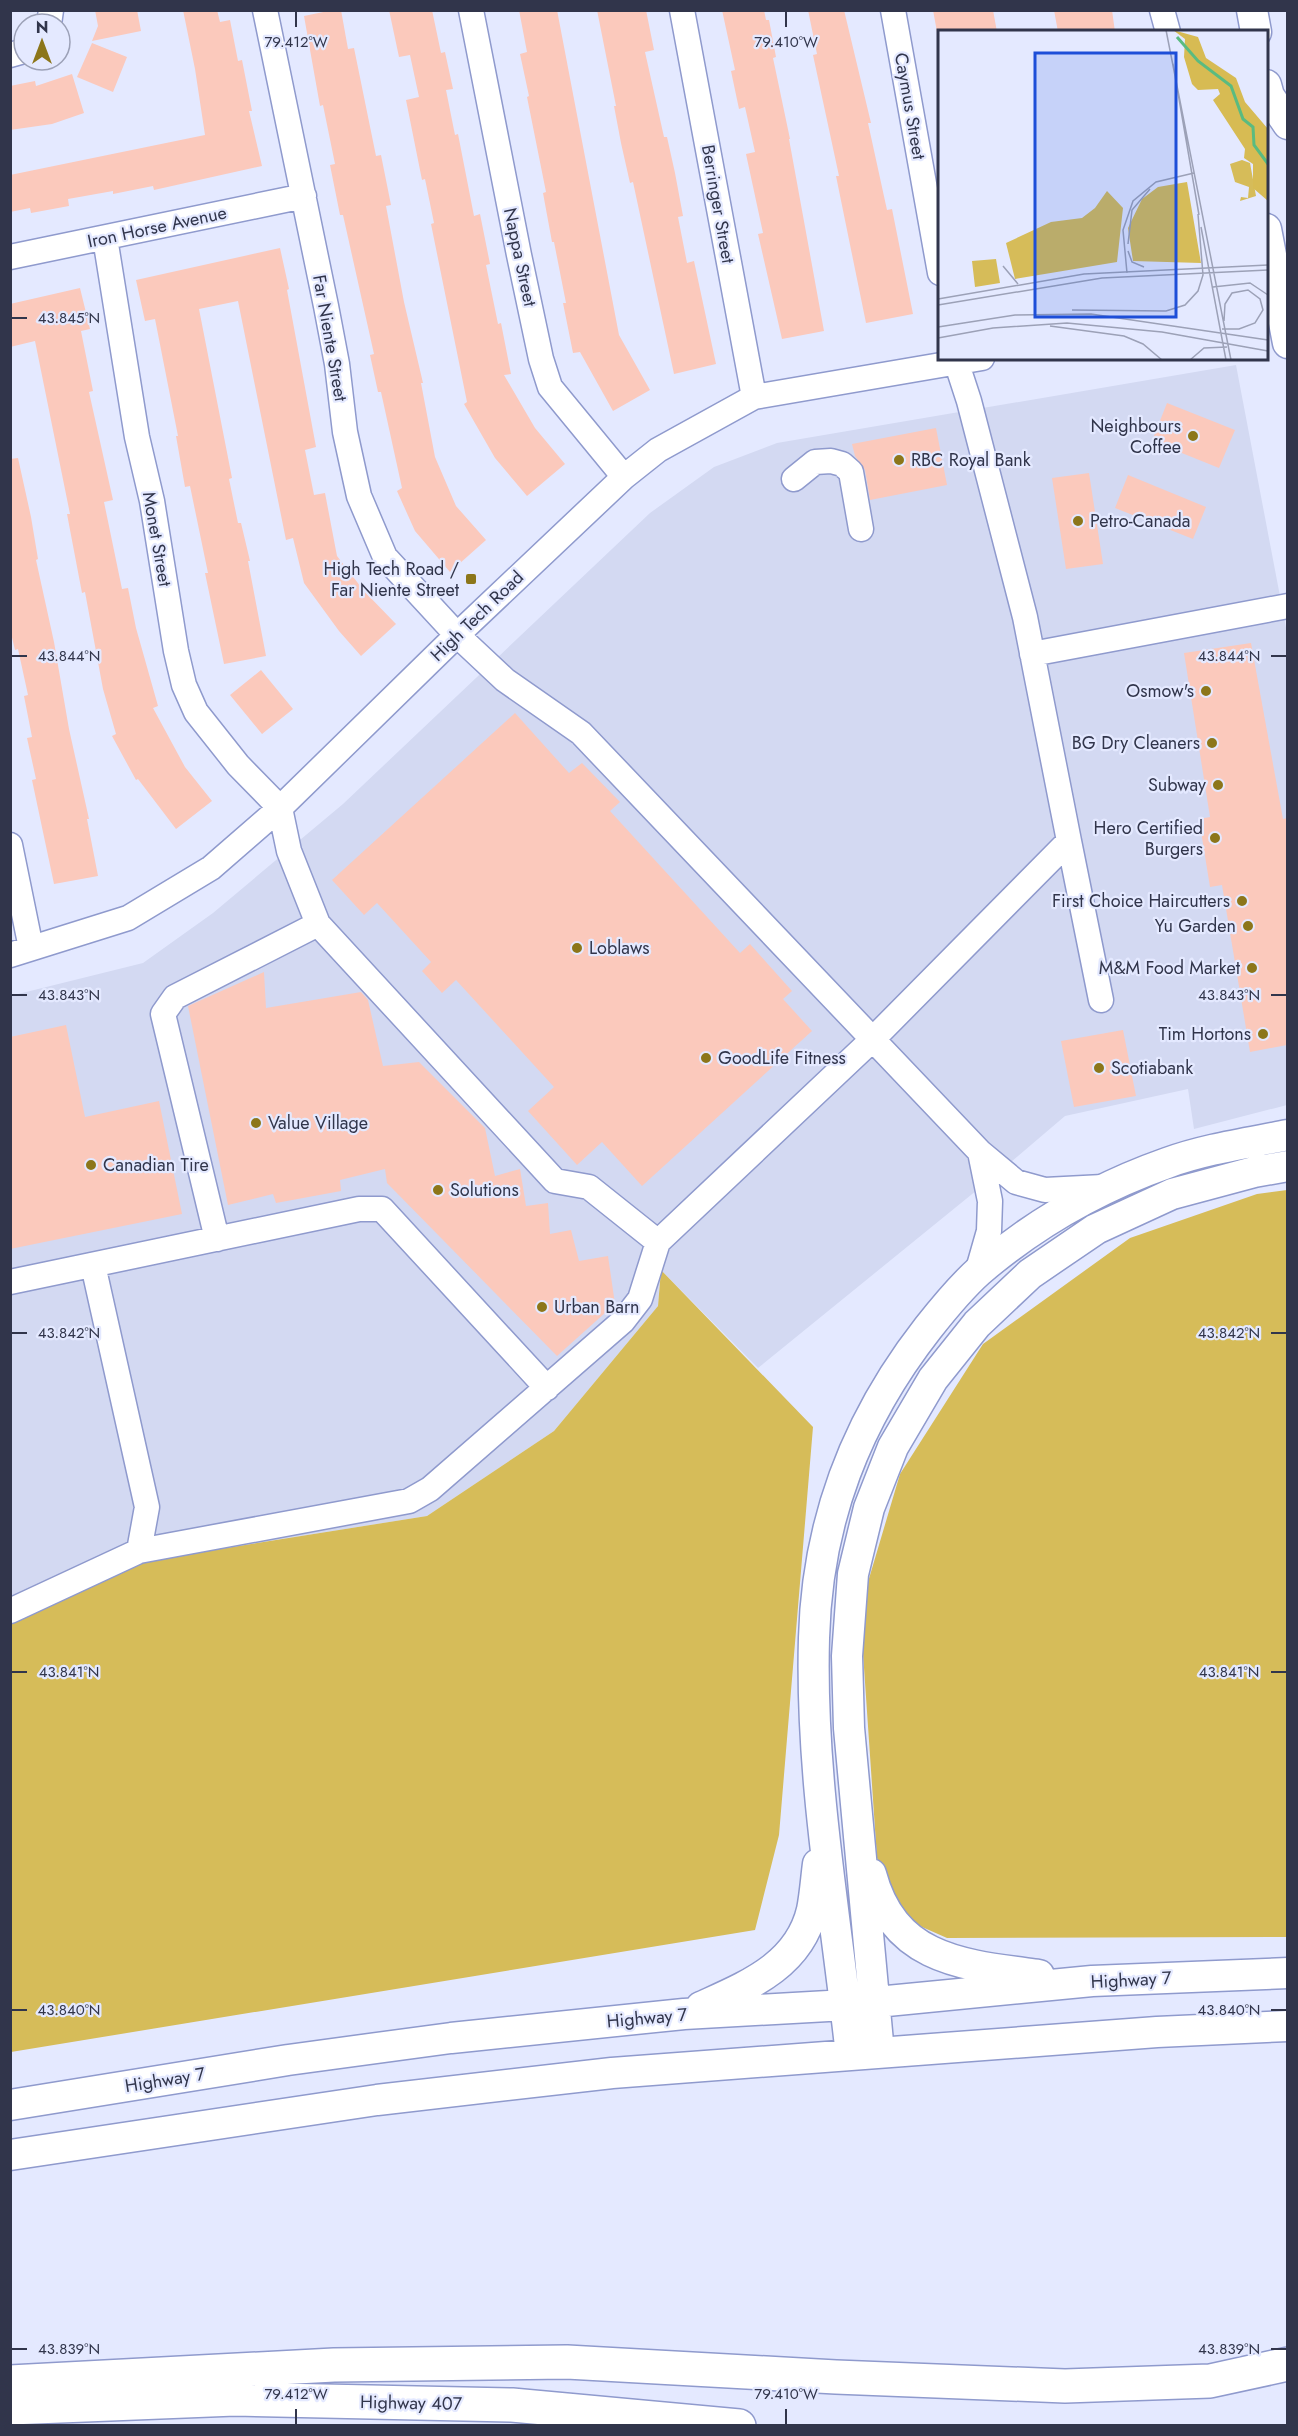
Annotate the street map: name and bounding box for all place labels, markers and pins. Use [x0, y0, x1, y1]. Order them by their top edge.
place label: Neighbours Coffee [1090, 413, 1181, 460]
marker: Neighbours Coffee [1186, 429, 1200, 443]
place label: RBC Royal Bank [911, 447, 1031, 473]
marker: RBC Royal Bank [892, 453, 906, 467]
place label: Petro-Canada [1090, 508, 1190, 534]
marker: Petro-Canada [1071, 514, 1085, 528]
place label: High Tech Road / Far Niente Street [324, 556, 460, 603]
marker: High Tech Road / Far Niente Street [464, 572, 478, 586]
place label: Osmow's [1126, 678, 1194, 704]
marker: Osmow's [1199, 684, 1213, 698]
place label: BG Dry Cleaners [1072, 730, 1200, 756]
marker: BG Dry Cleaners [1205, 736, 1219, 750]
place label: Subway [1148, 772, 1206, 798]
marker: Subway [1211, 778, 1225, 792]
place label: Hero Certified Burgers [1094, 815, 1203, 862]
marker: Hero Certified Burgers [1208, 831, 1222, 845]
place label: First Choice Haircutters [1052, 888, 1230, 914]
marker: First Choice Haircutters [1235, 894, 1249, 908]
place label: Yu Garden [1155, 913, 1236, 939]
marker: Yu Garden [1241, 919, 1255, 933]
place label: Loblaws [589, 935, 649, 961]
marker: Loblaws [570, 941, 584, 955]
place label: M&M Food Market [1099, 955, 1241, 981]
marker: M&M Food Market [1245, 961, 1259, 975]
place label: Tim Hortons [1159, 1021, 1251, 1047]
marker: Tim Hortons [1256, 1027, 1270, 1041]
place label: GoodLife Fitness [718, 1045, 846, 1071]
marker: GoodLife Fitness [699, 1051, 713, 1065]
place label: Scotiabank [1111, 1055, 1193, 1081]
marker: Scotiabank [1092, 1061, 1106, 1075]
place label: Value Village [268, 1110, 368, 1136]
marker: Value Village [249, 1116, 263, 1130]
place label: Canadian Tire [103, 1152, 209, 1178]
marker: Canadian Tire [84, 1158, 98, 1172]
place label: Solutions [450, 1177, 519, 1203]
marker: Solutions [431, 1183, 445, 1197]
place label: Urban Barn [554, 1294, 640, 1320]
marker: Urban Barn [535, 1300, 549, 1314]

